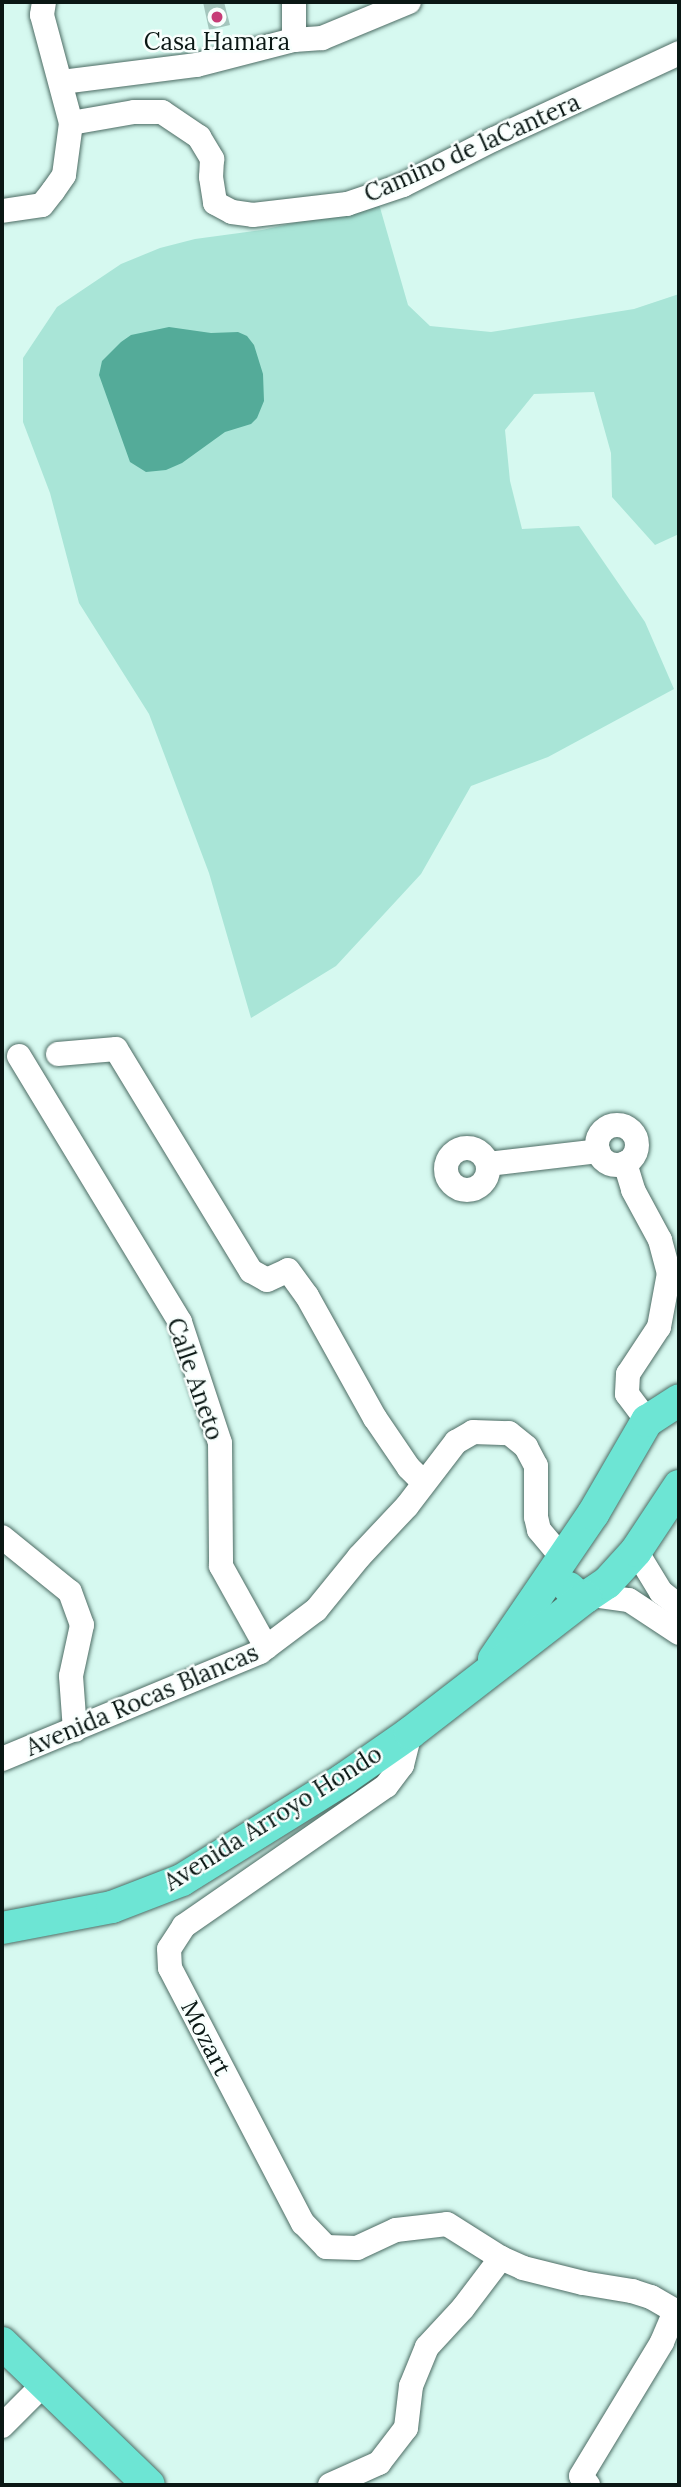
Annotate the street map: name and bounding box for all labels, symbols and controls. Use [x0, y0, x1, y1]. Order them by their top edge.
marker: Casa Hamara [209, 9, 225, 25]
place label: Casa Hamara [144, 28, 290, 56]
street label: Camino de laCantera [360, 87, 584, 209]
street label: Calle Aneto [161, 1314, 229, 1444]
street label: Avenida Rocas Blancas [21, 1638, 263, 1762]
street label: Avenida Arroyo Hondo [159, 1739, 387, 1897]
street label: Mozart [175, 1996, 237, 2080]

